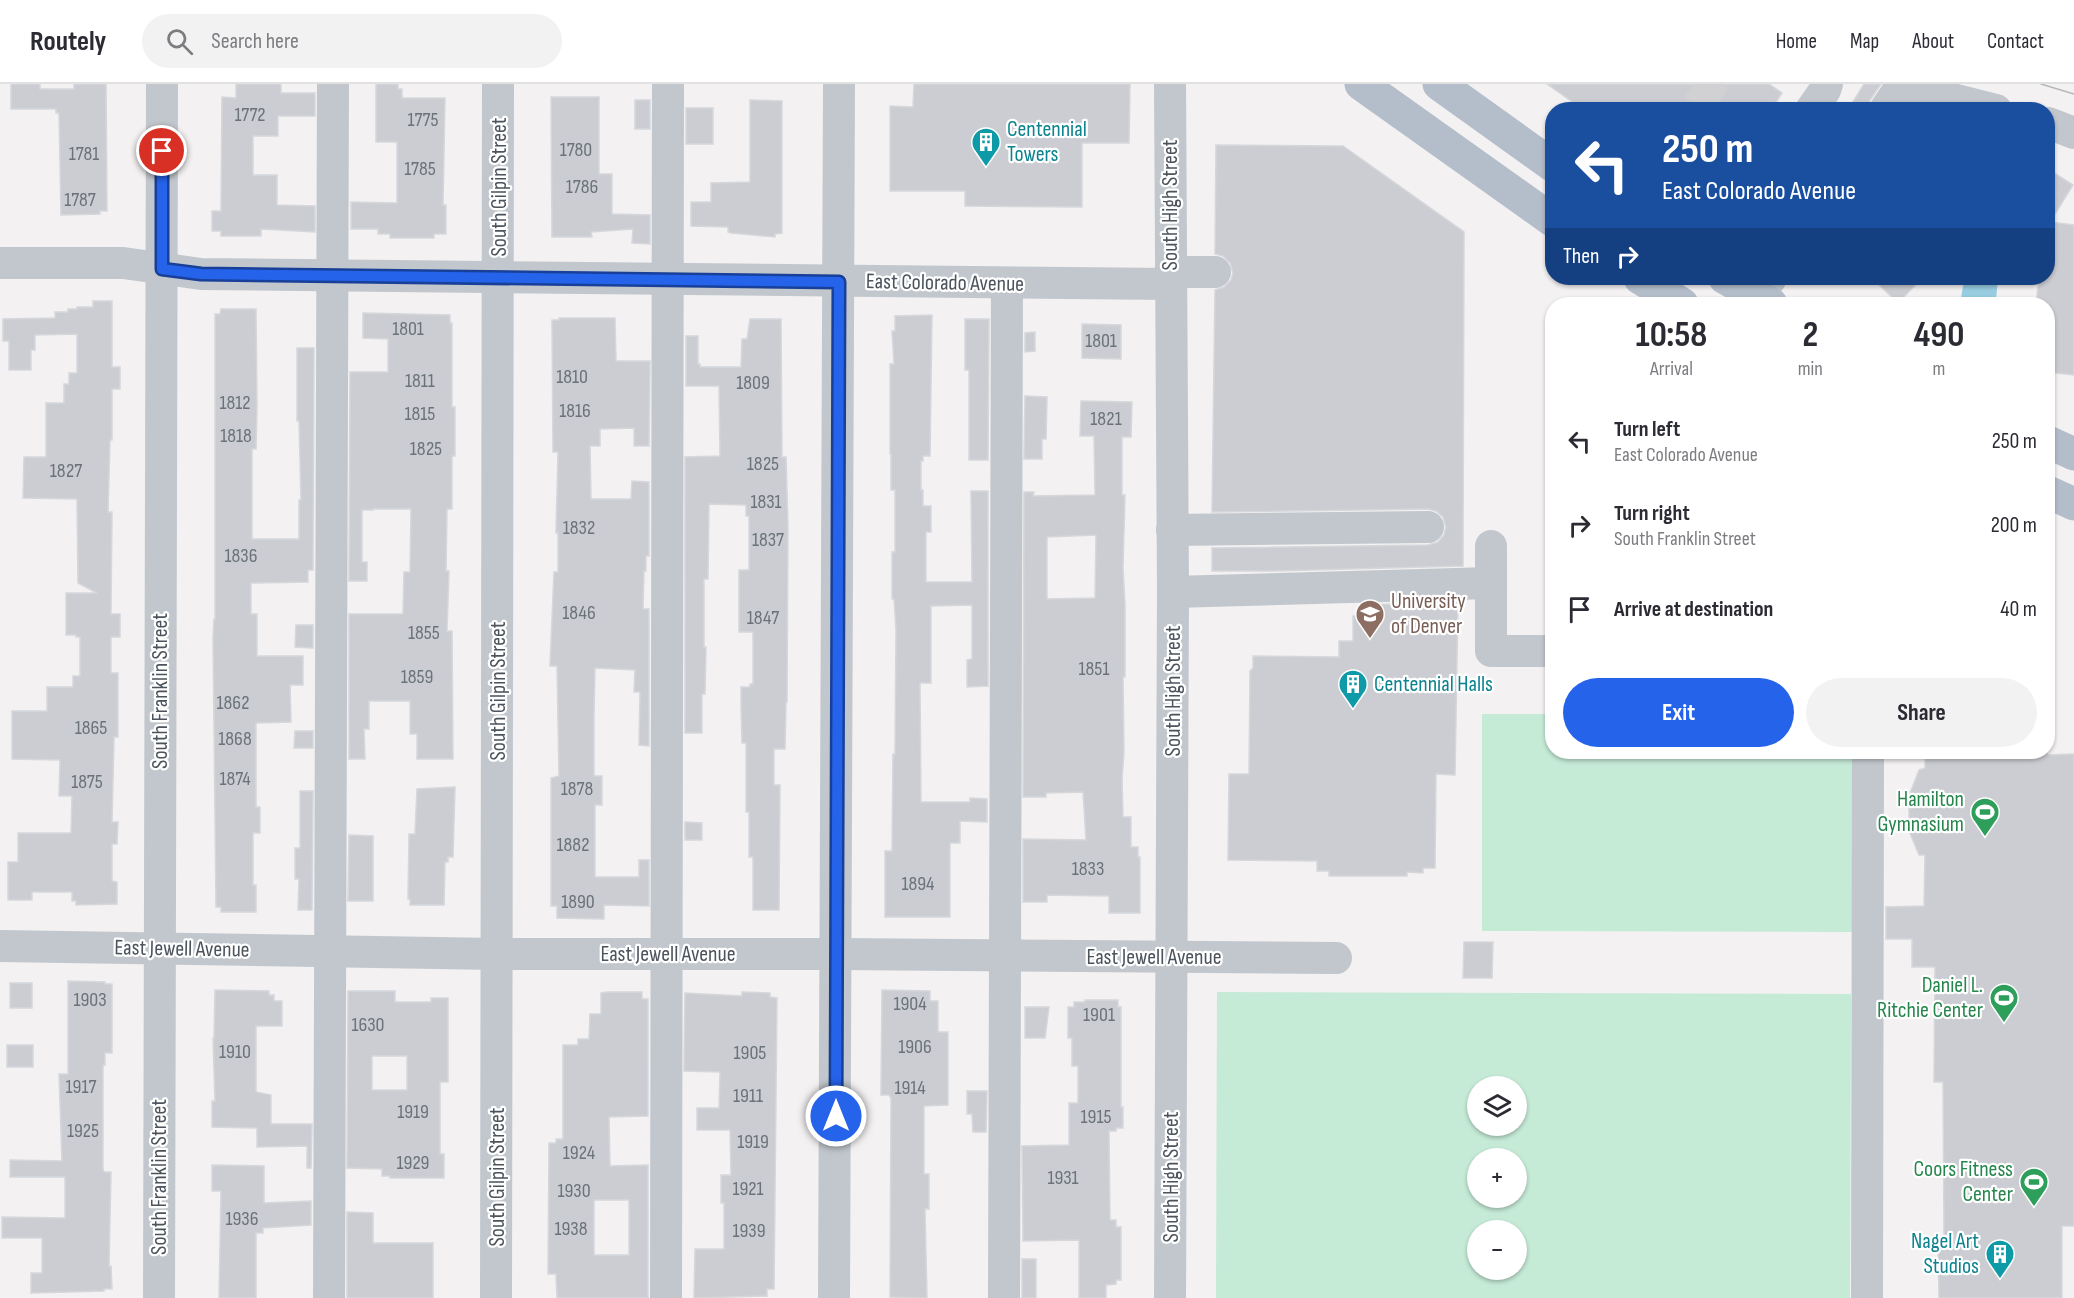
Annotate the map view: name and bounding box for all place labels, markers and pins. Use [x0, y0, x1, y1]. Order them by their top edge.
place label: Centennial Towers [1007, 116, 1087, 168]
pin [136, 125, 187, 176]
building icon: Centennial Towers [970, 126, 1002, 168]
place label: University of Denver [1391, 588, 1466, 640]
school or university icon: University of Denver [1354, 598, 1386, 640]
building icon: Centennial Halls [1337, 668, 1369, 710]
place label: Centennial Halls [1374, 671, 1493, 698]
place label: Hamilton Gymnasium [1878, 786, 1964, 838]
sports icon: Hamilton Gymnasium [1969, 796, 2001, 838]
place label: Daniel L. Ritchie Center [1877, 972, 1983, 1024]
sports icon: Daniel L. Ritchie Center [1988, 982, 2020, 1024]
place label: Coors Fitness Center [1914, 1156, 2013, 1208]
sports icon: Coors Fitness Center [2018, 1166, 2050, 1208]
place label: Nagel Art Studios [1911, 1228, 1979, 1280]
building icon: Nagel Art Studios [1984, 1238, 2016, 1280]

